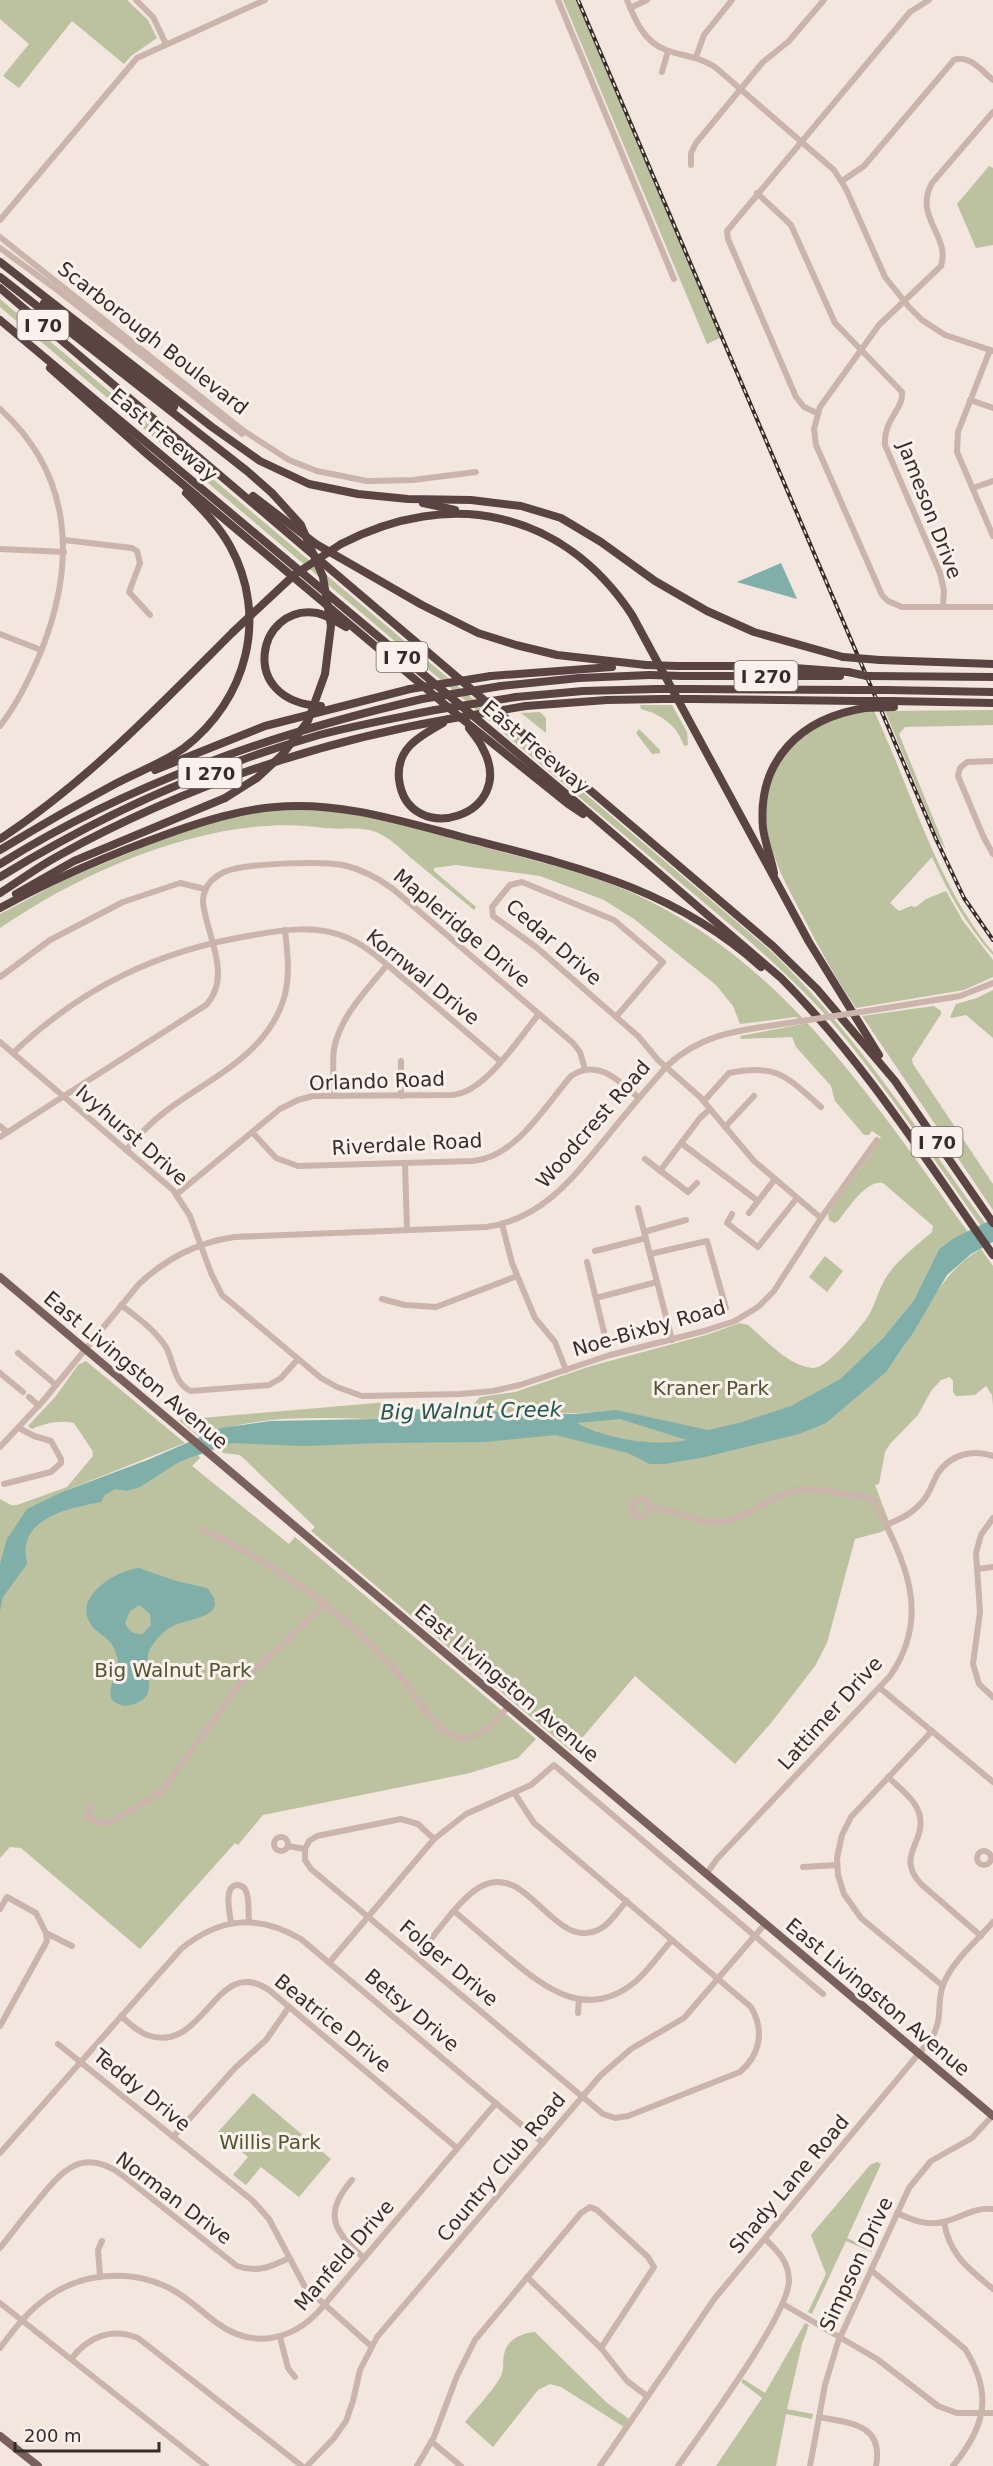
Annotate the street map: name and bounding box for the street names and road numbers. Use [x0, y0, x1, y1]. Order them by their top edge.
street label: Scarborough Boulevard [53, 256, 253, 420]
road number: I 70 [18, 310, 68, 340]
street label: East Freeway [106, 383, 223, 487]
street label: Jameson Drive [892, 436, 967, 582]
road number: I 70 [376, 642, 428, 672]
road number: I 270 [734, 661, 798, 691]
street label: East Freeway [478, 695, 595, 799]
road number: I 270 [178, 758, 242, 788]
street label: Mapleridge Drive [389, 864, 535, 992]
street label: Cedar Drive [501, 894, 607, 990]
street label: Kornwal Drive [362, 924, 484, 1030]
street label: Woodcrest Road [531, 1055, 655, 1193]
street label: Orlando Road [309, 1067, 445, 1095]
street label: Ivyhurst Drive [71, 1080, 193, 1190]
road number: I 70 [912, 1127, 962, 1157]
street label: Riverdale Road [331, 1128, 483, 1160]
street label: East Livingston Avenue [39, 1286, 233, 1454]
street label: Noe-Bixby Road [570, 1295, 728, 1361]
street label: East Livingston Avenue [410, 1599, 604, 1767]
street label: Lattimer Drive [773, 1651, 887, 1775]
street label: East Livingston Avenue [781, 1913, 975, 2081]
street label: Folger Drive [395, 1915, 503, 2011]
street label: Betsy Drive [360, 1964, 464, 2056]
street label: Beatrice Drive [270, 1969, 396, 2077]
street label: Teddy Drive [88, 2043, 195, 2136]
street label: Country Club Road [432, 2088, 570, 2246]
street label: Shady Lane Road [724, 2110, 854, 2258]
street label: Norman Drive [111, 2147, 237, 2249]
street label: Simpson Drive [814, 2193, 898, 2335]
street label: Manfeld Drive [289, 2194, 399, 2316]

